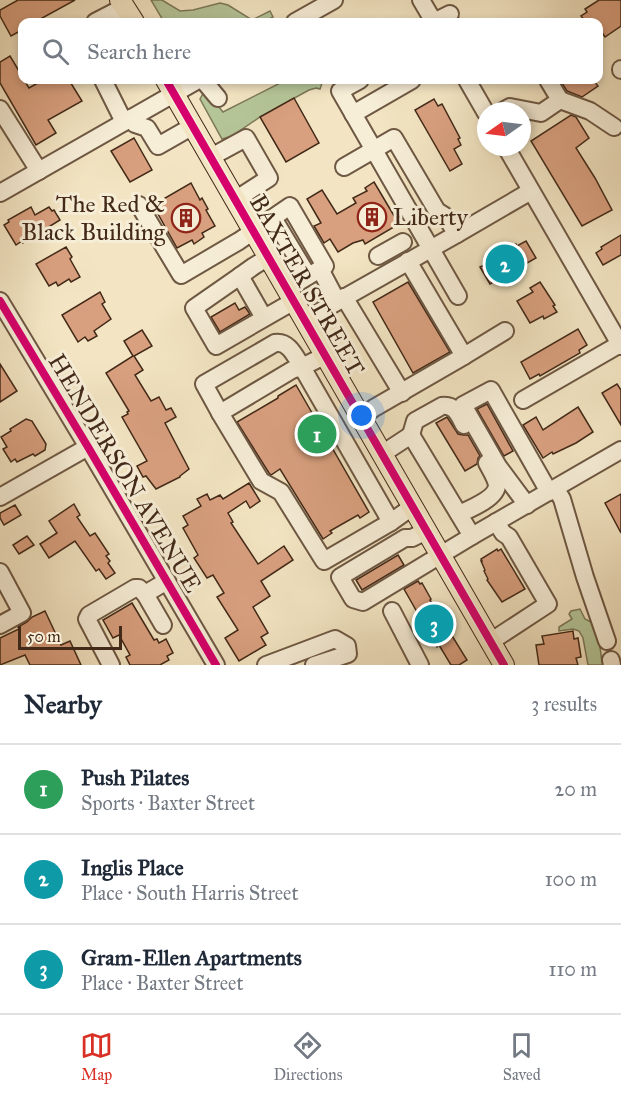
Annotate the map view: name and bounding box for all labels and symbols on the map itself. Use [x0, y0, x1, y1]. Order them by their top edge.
north arrow [477, 102, 531, 156]
place label: The Red & Black Building [22, 189, 166, 247]
street label: BAXTER STREET [243, 189, 371, 381]
building icon: Liberty [356, 201, 388, 233]
building icon: The Red & Black Building [170, 202, 202, 234]
place label: Liberty [393, 202, 468, 232]
pin: 2 [486, 242, 524, 286]
street label: HENDERSON AVENUE [42, 348, 208, 598]
your location [347, 401, 376, 430]
pin: 1 [298, 412, 336, 456]
pin: 3 [414, 602, 454, 646]
scale bar [18, 623, 122, 650]

